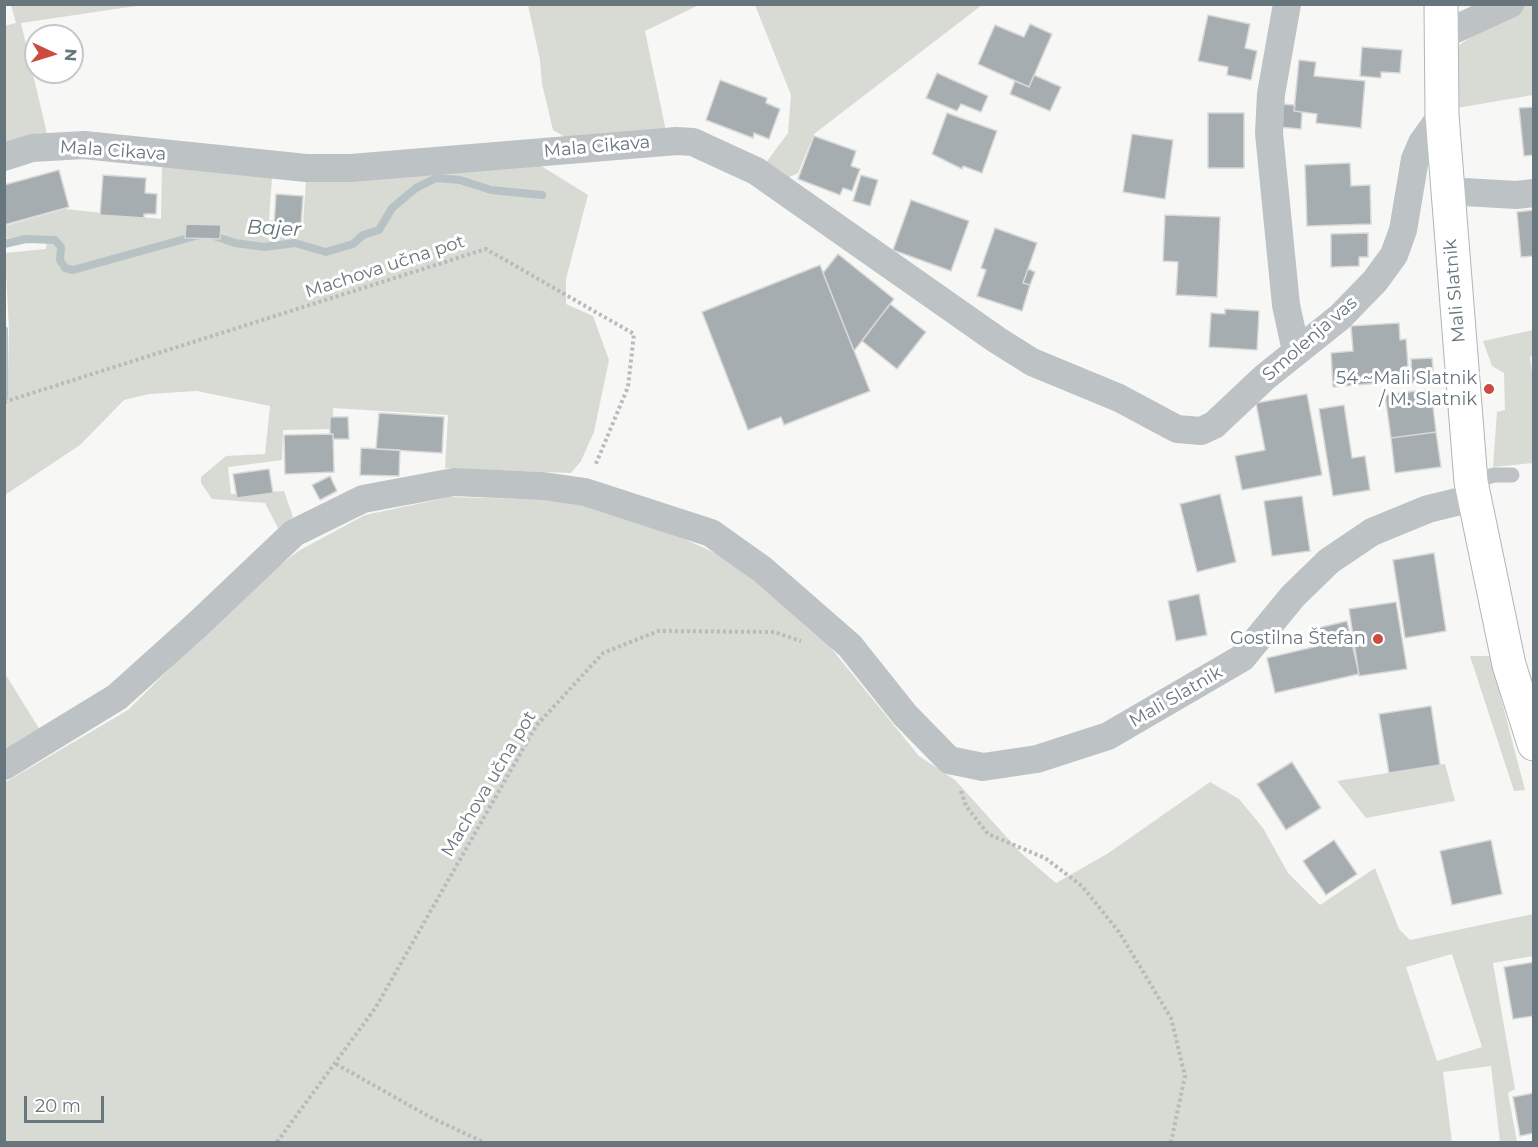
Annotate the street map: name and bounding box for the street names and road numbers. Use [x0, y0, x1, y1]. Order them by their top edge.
street label: Mala Cikava [543, 132, 651, 162]
street label: Mala Cikava [59, 137, 167, 165]
street label: Machova učna pot [303, 231, 467, 303]
street label: Mali Slatnik [1440, 238, 1470, 344]
street label: Smolenja vas [1258, 292, 1362, 386]
street label: Mali Slatnik [1126, 662, 1226, 732]
street label: Machova učna pot [437, 707, 541, 861]

